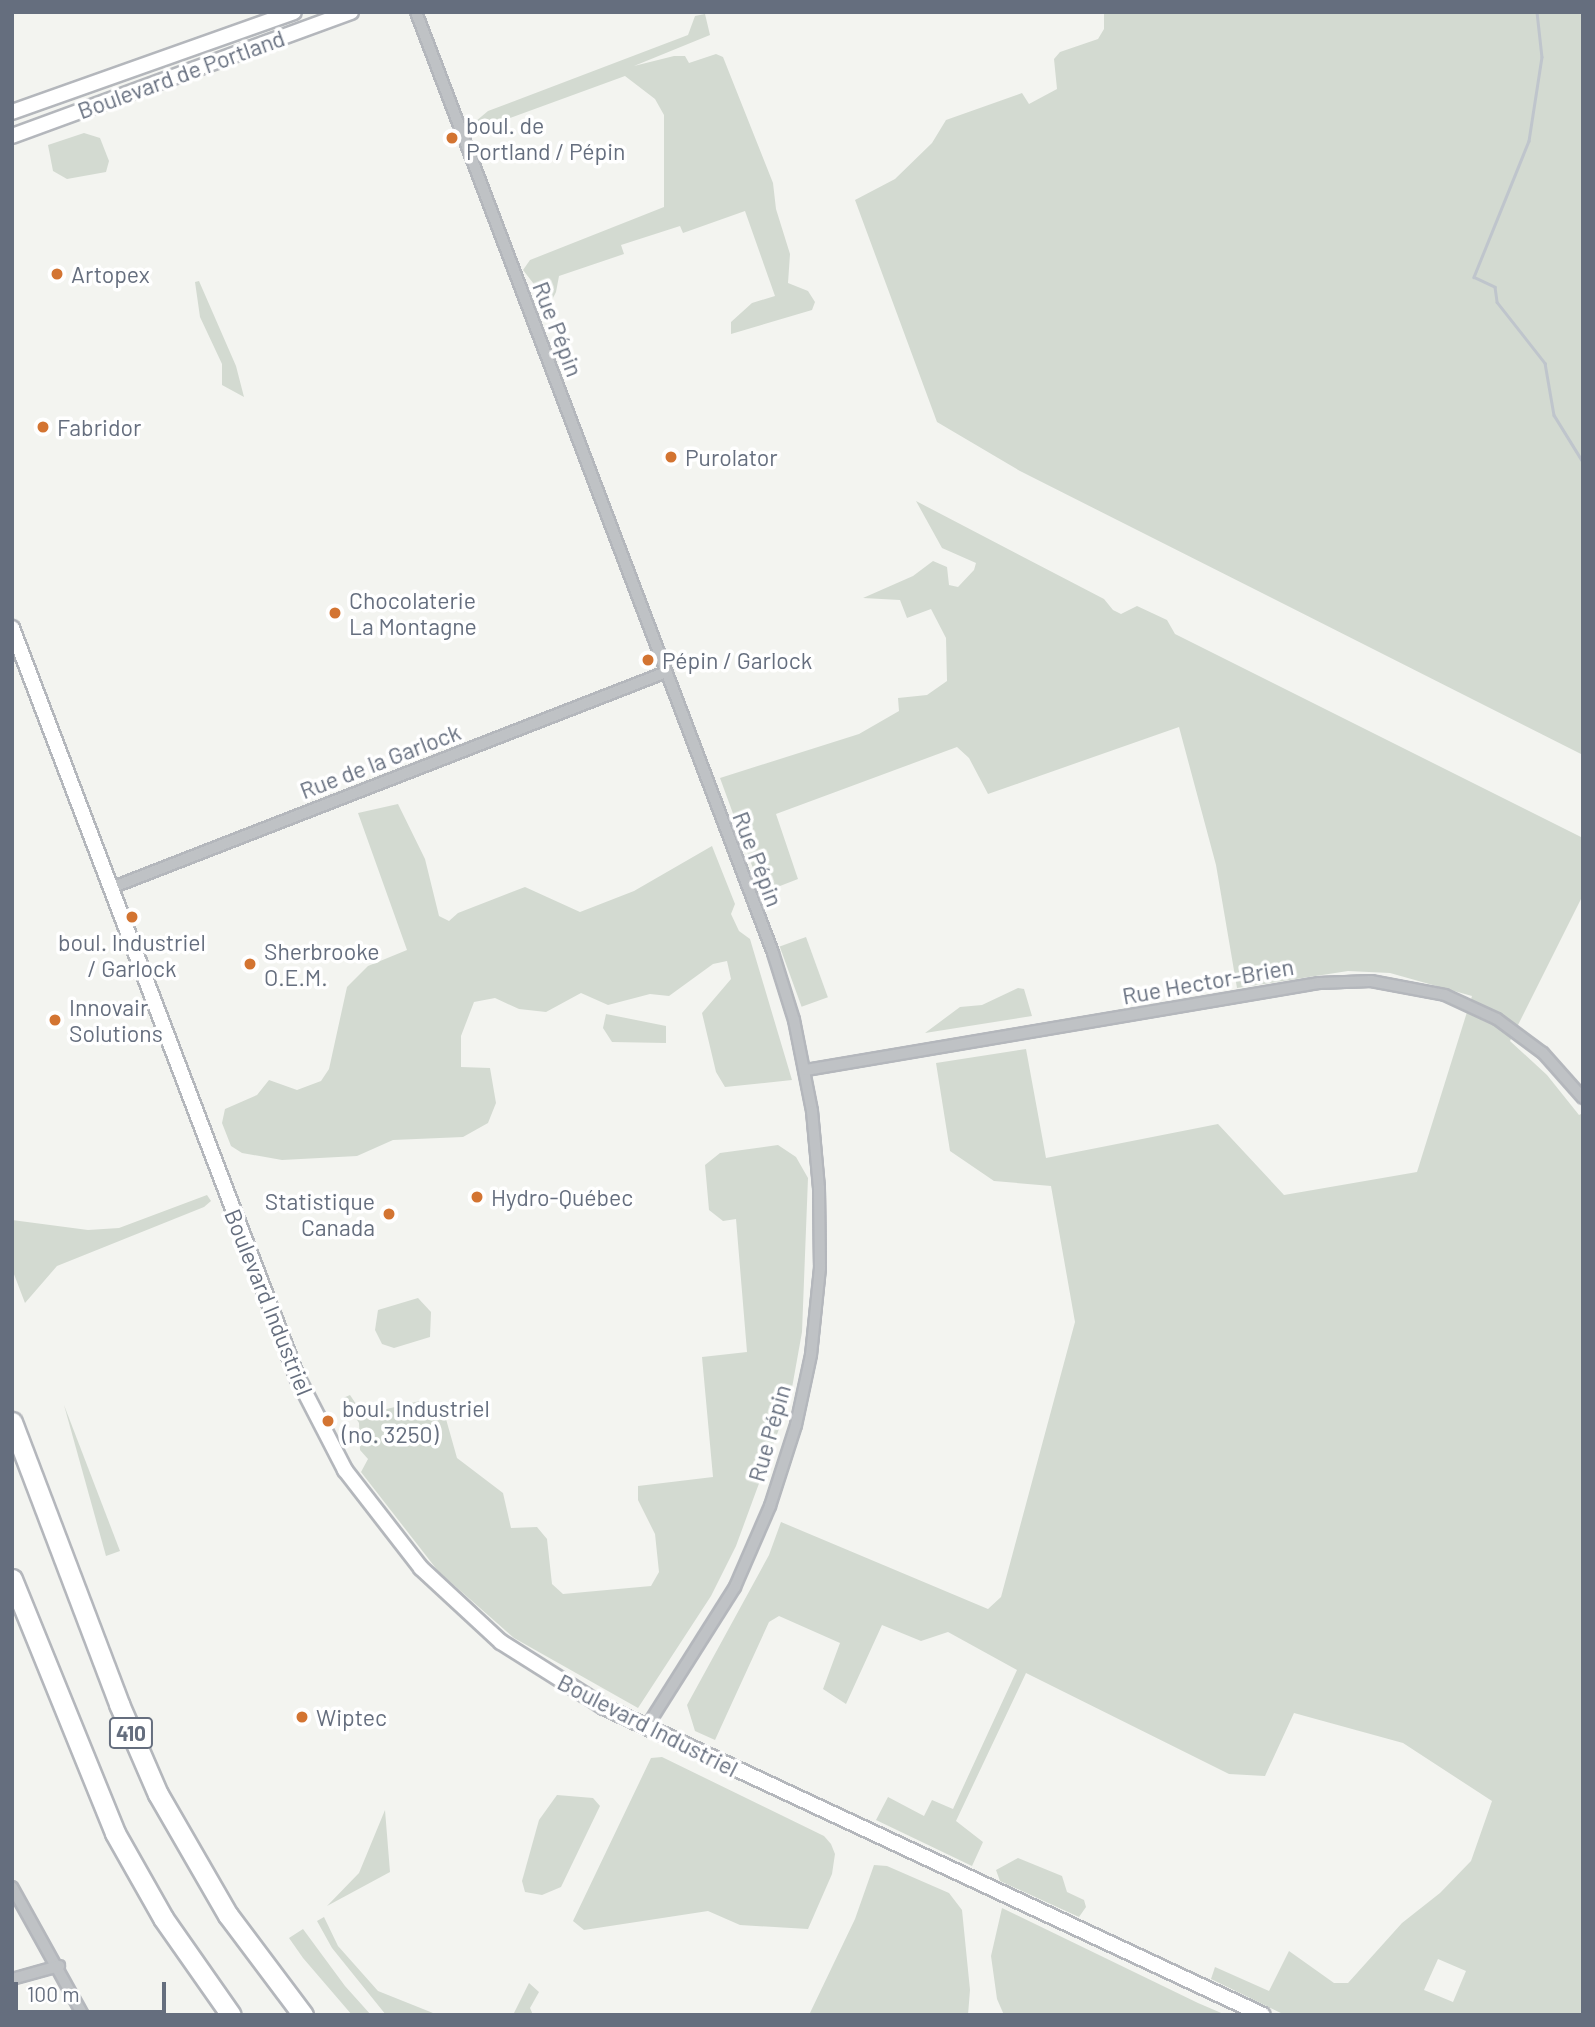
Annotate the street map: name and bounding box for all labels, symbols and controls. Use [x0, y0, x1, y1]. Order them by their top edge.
street label: Boulevard de Portland [74, 24, 288, 124]
place label: boul. de Portland / Pépin [466, 111, 625, 165]
marker: boul. de Portland / Pépin [444, 130, 460, 146]
place label: Artopex [71, 260, 150, 288]
marker: Artopex [49, 266, 65, 282]
street label: Rue Pépin [527, 278, 589, 380]
place label: Fabridor [57, 413, 141, 441]
marker: Fabridor [35, 419, 51, 435]
place label: Purolator [685, 443, 778, 471]
marker: Purolator [663, 449, 679, 465]
place label: Chocolaterie La Montagne [349, 586, 477, 640]
marker: Chocolaterie La Montagne [327, 605, 343, 621]
place label: Pépin / Garlock [662, 646, 812, 674]
marker: Pépin / Garlock [640, 652, 656, 668]
street label: Rue de la Garlock [296, 718, 464, 804]
street label: Rue Pépin [727, 808, 789, 910]
marker: boul. Industriel / Garlock [124, 909, 140, 925]
place label: boul. Industriel / Garlock [58, 928, 206, 982]
place label: Sherbrooke O.E.M. [264, 937, 380, 991]
street label: Rue Hector-Brien [1120, 952, 1296, 1010]
marker: Sherbrooke O.E.M. [242, 956, 258, 972]
place label: Innovair Solutions [69, 993, 163, 1047]
marker: Innovair Solutions [47, 1012, 63, 1028]
place label: Hydro-Québec [491, 1183, 633, 1211]
place label: Statistique Canada [265, 1187, 375, 1241]
marker: Hydro-Québec [469, 1189, 485, 1205]
street label: Boulevard Industriel [219, 1205, 319, 1399]
marker: Statistique Canada [381, 1206, 397, 1222]
street label: Rue Pépin [742, 1381, 796, 1485]
place label: boul. Industriel (no. 3250) [342, 1394, 490, 1448]
marker: boul. Industriel (no. 3250) [320, 1413, 336, 1429]
street label: Boulevard Industriel [553, 1668, 743, 1782]
place label: Wiptec [316, 1703, 387, 1731]
marker: Wiptec [294, 1709, 310, 1725]
road number: 410 [108, 1716, 154, 1750]
scale bar [18, 1968, 170, 2012]
text: 100 m [27, 1981, 80, 2006]

